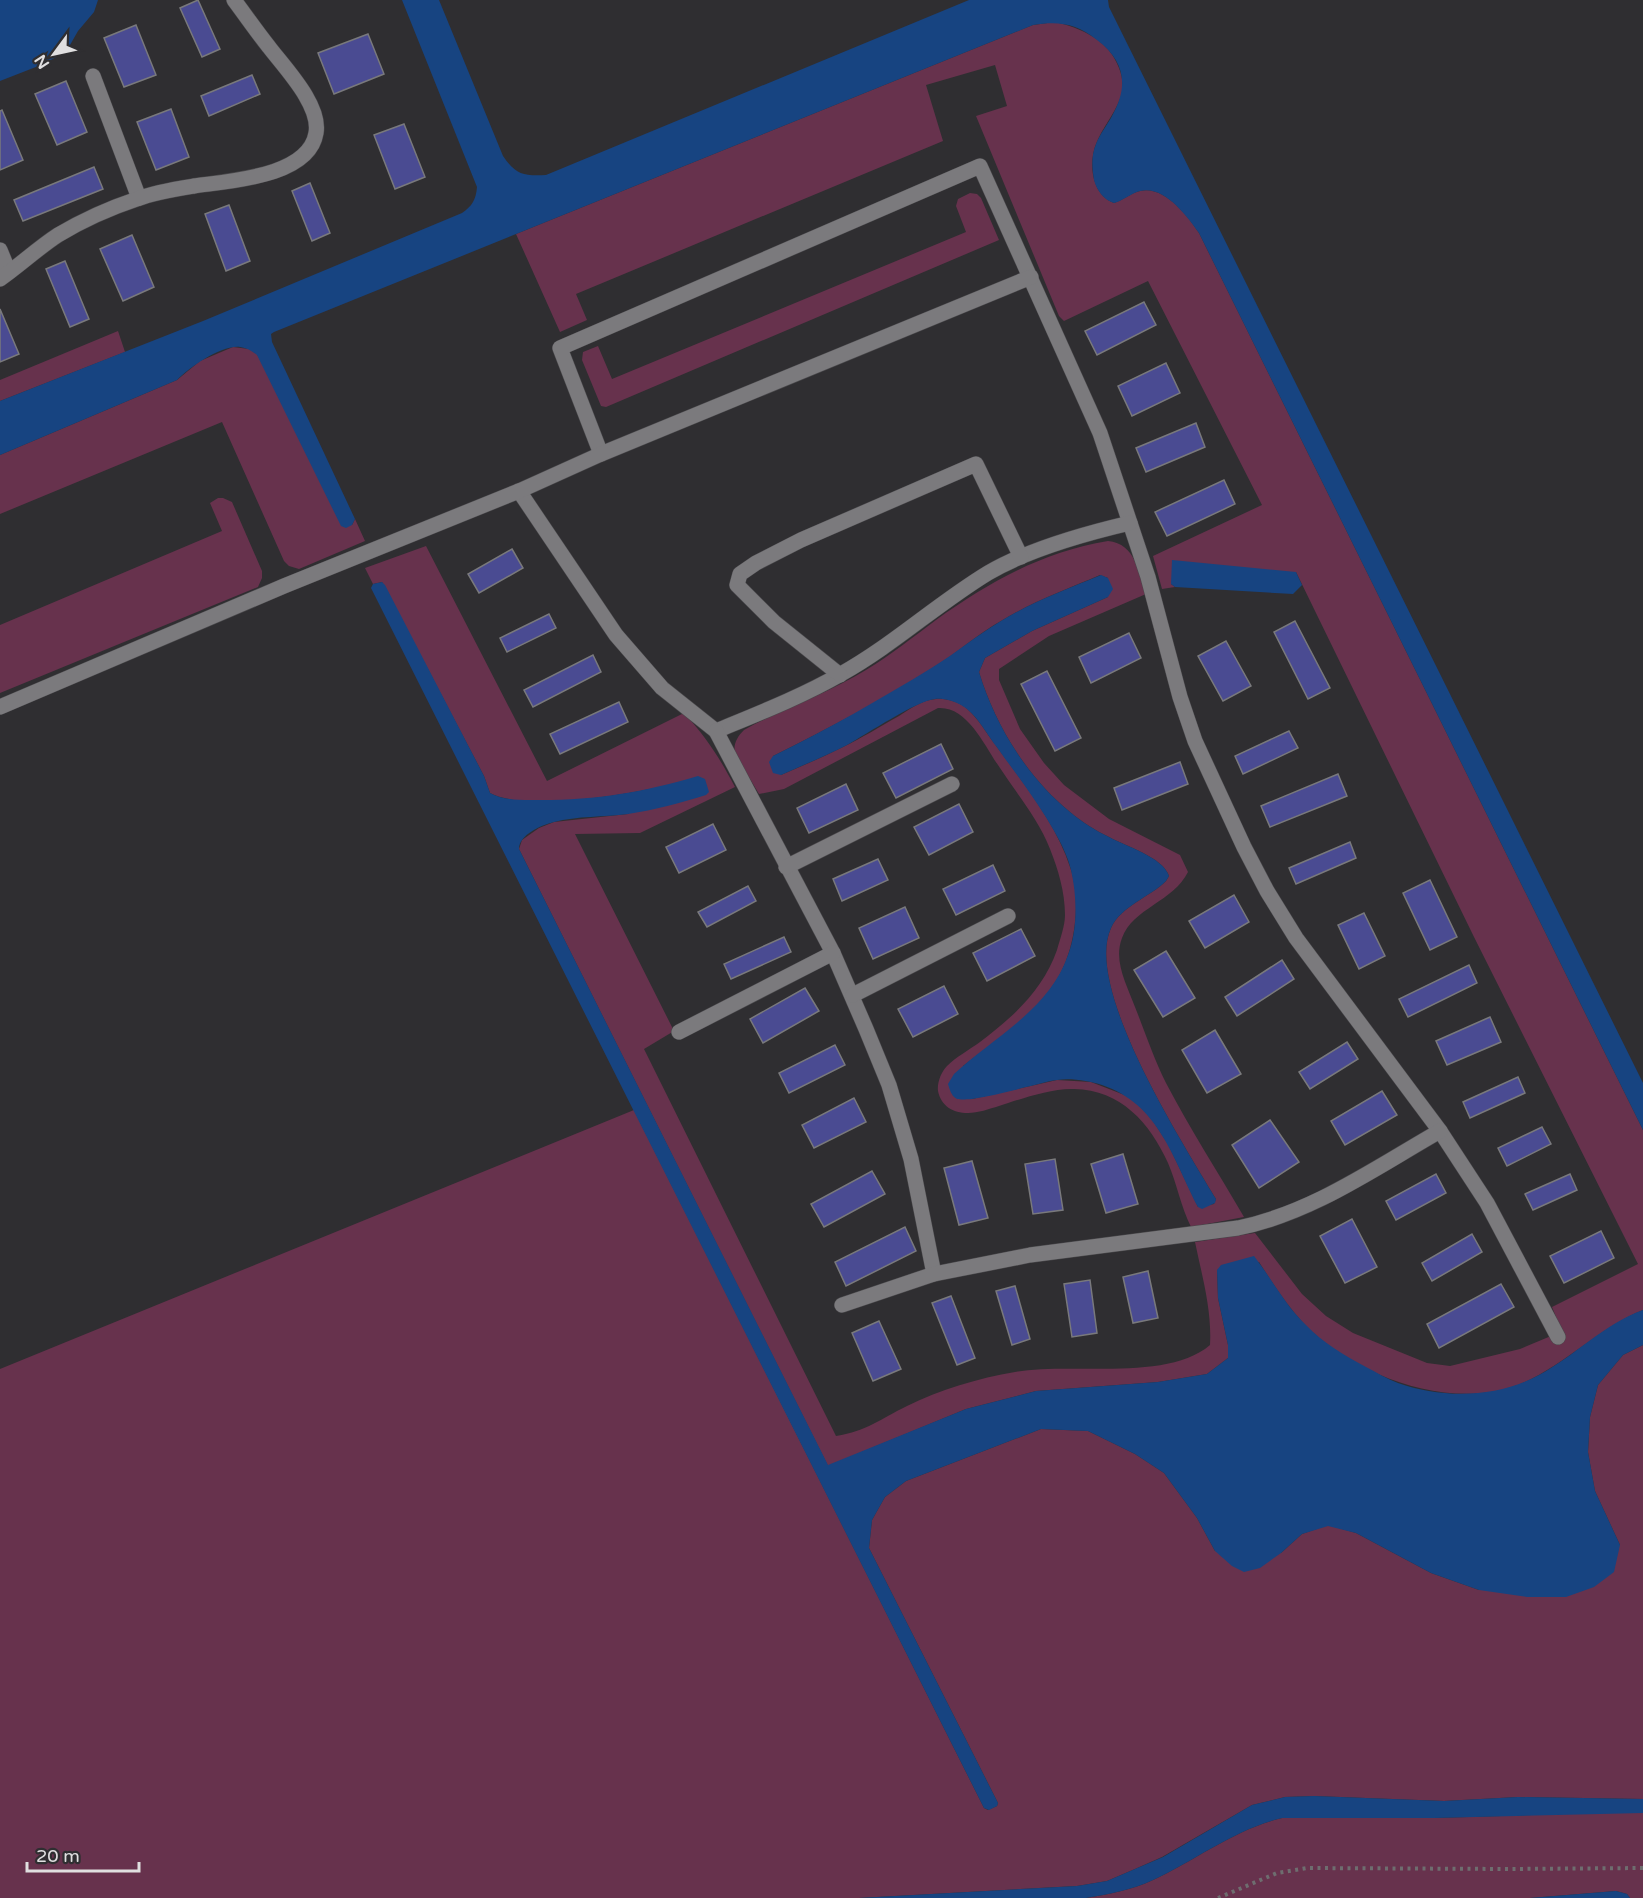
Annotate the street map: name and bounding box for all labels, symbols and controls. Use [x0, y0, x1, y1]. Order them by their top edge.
north arrow [24, 24, 84, 84]
text: N [30, 51, 54, 72]
scale bar [27, 1835, 140, 1873]
text: 20 m [36, 1845, 80, 1867]

